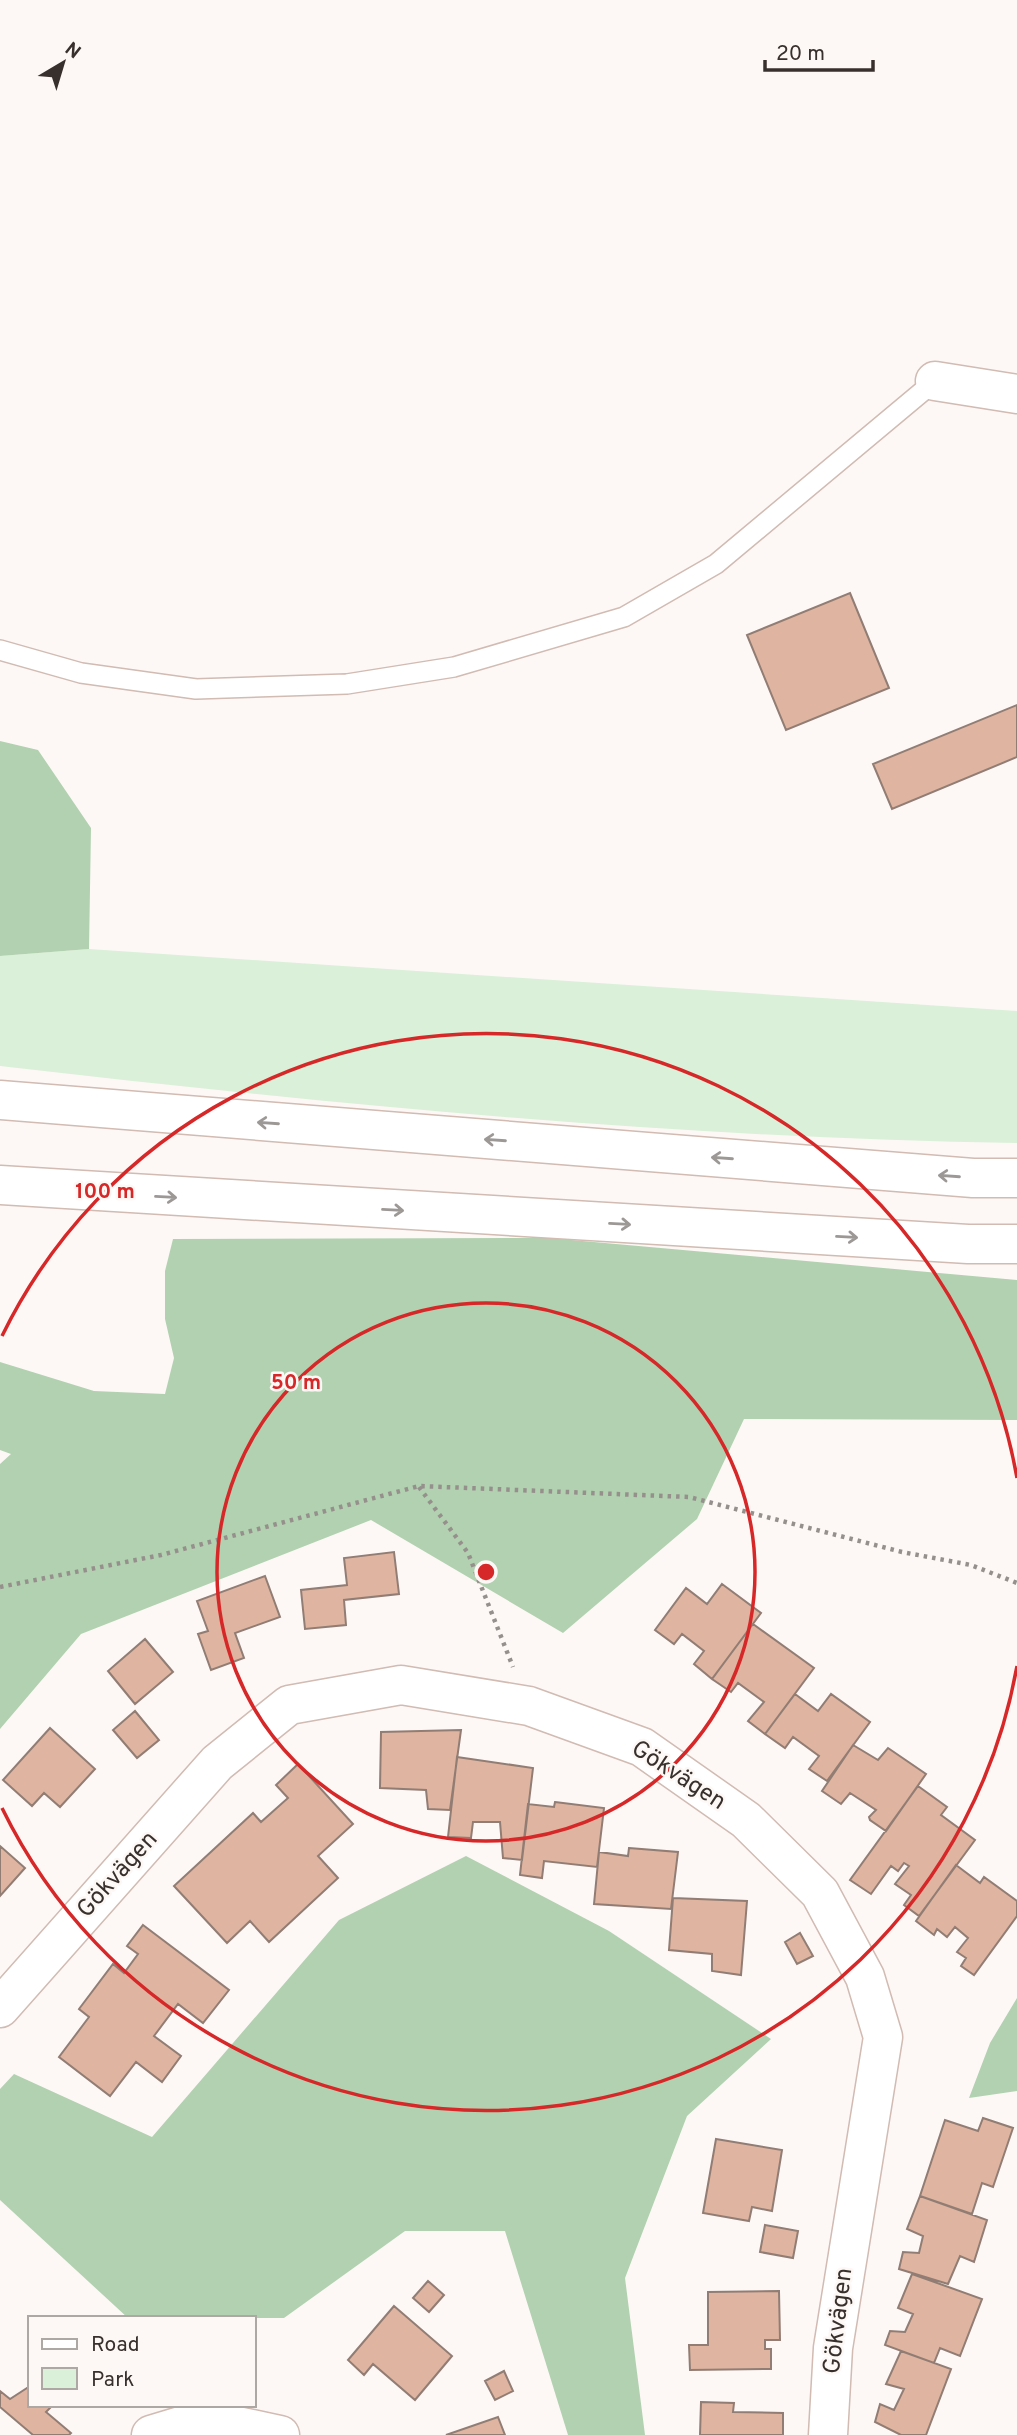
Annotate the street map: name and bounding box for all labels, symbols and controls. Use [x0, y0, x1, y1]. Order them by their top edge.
north arrow [28, 28, 98, 98]
scale bar [765, 28, 874, 72]
text: N [59, 38, 85, 65]
text: 20 m [776, 41, 825, 68]
one-way arrow [258, 1116, 280, 1129]
one-way arrow [484, 1134, 507, 1147]
one-way arrow [711, 1151, 734, 1164]
one-way arrow [938, 1169, 961, 1182]
text: 100 m [75, 1179, 135, 1206]
one-way arrow [154, 1191, 177, 1204]
one-way arrow [381, 1204, 404, 1217]
one-way arrow [608, 1217, 631, 1230]
one-way arrow [835, 1231, 858, 1244]
text: 50 m [271, 1370, 321, 1397]
centre of rings [474, 1560, 498, 1584]
street label: Gökvägen [625, 1734, 731, 1818]
street label: Gökvägen [71, 1825, 165, 1925]
street label: Gökvägen [818, 2266, 860, 2376]
legend [28, 2316, 256, 2407]
text: Road [91, 2332, 140, 2359]
text: Park [91, 2367, 134, 2394]

